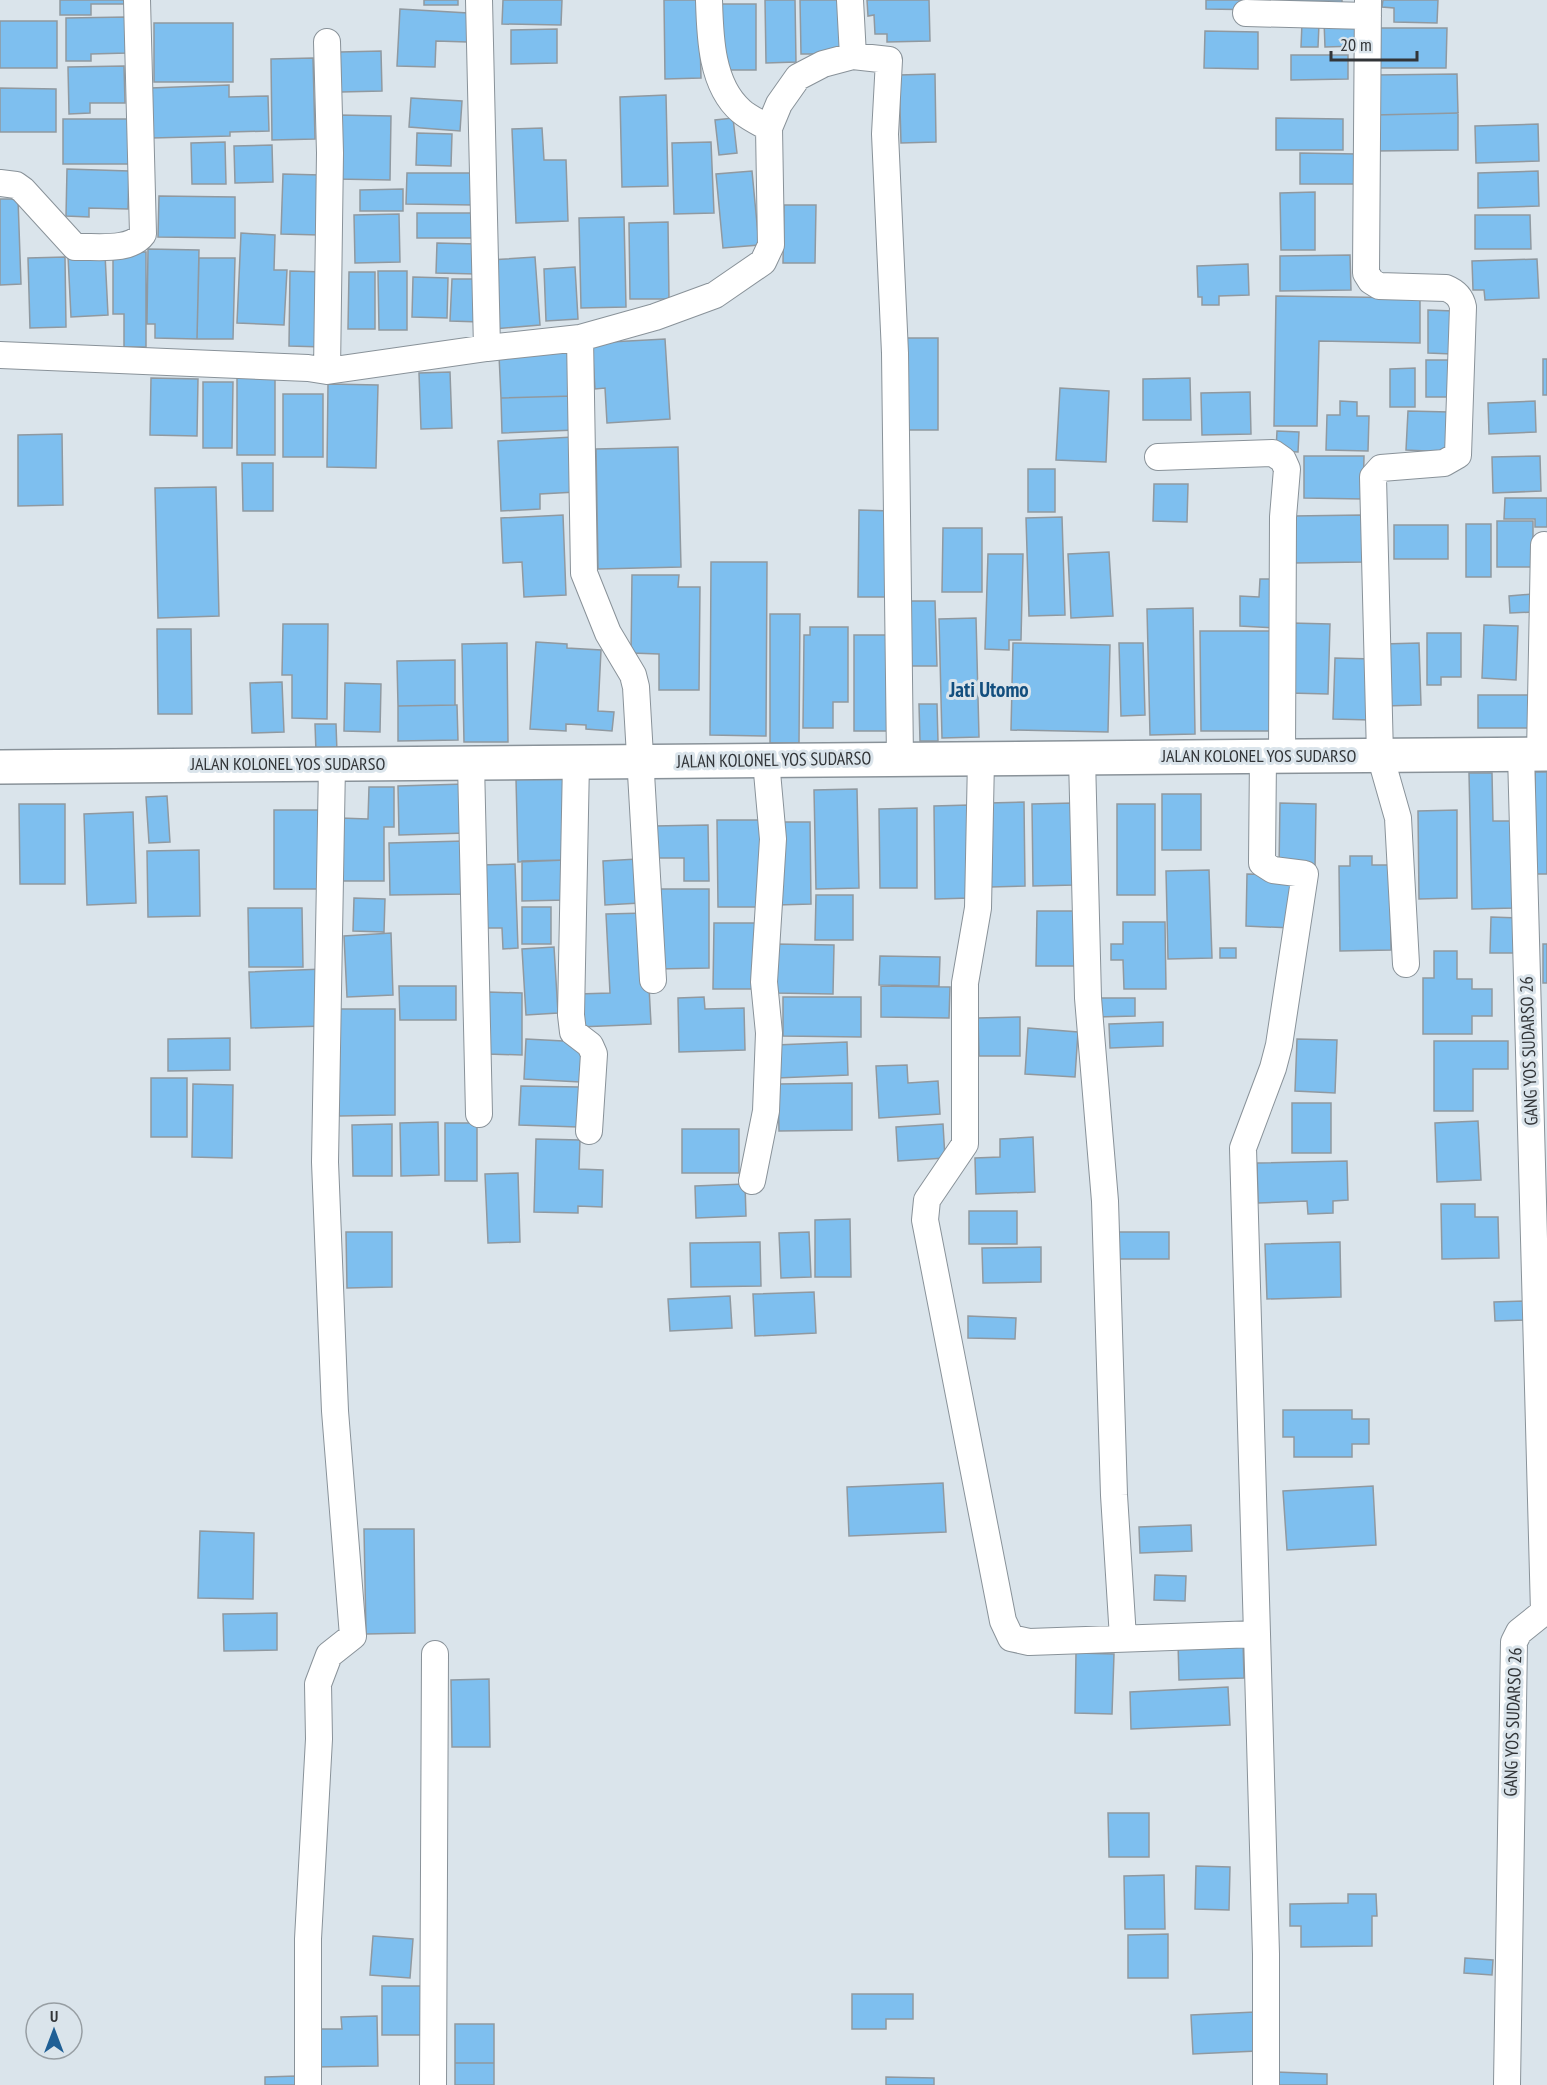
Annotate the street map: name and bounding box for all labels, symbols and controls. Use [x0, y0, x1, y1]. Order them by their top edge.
scale bar [1331, 24, 1416, 62]
text: 20 m [1340, 33, 1372, 56]
district label: Jati Utomo [948, 676, 1029, 703]
street label: JALAN KOLONEL YOS SUDARSO [1161, 744, 1356, 767]
street label: JALAN KOLONEL YOS SUDARSO [675, 746, 872, 773]
street label: JALAN KOLONEL YOS SUDARSO [190, 752, 385, 775]
street label: GANG YOS SUDARSO 26 [1514, 976, 1543, 1126]
street label: GANG YOS SUDARSO 26 [1498, 1647, 1527, 1797]
north arrow [24, 2001, 84, 2061]
text: U [50, 2006, 58, 2026]

